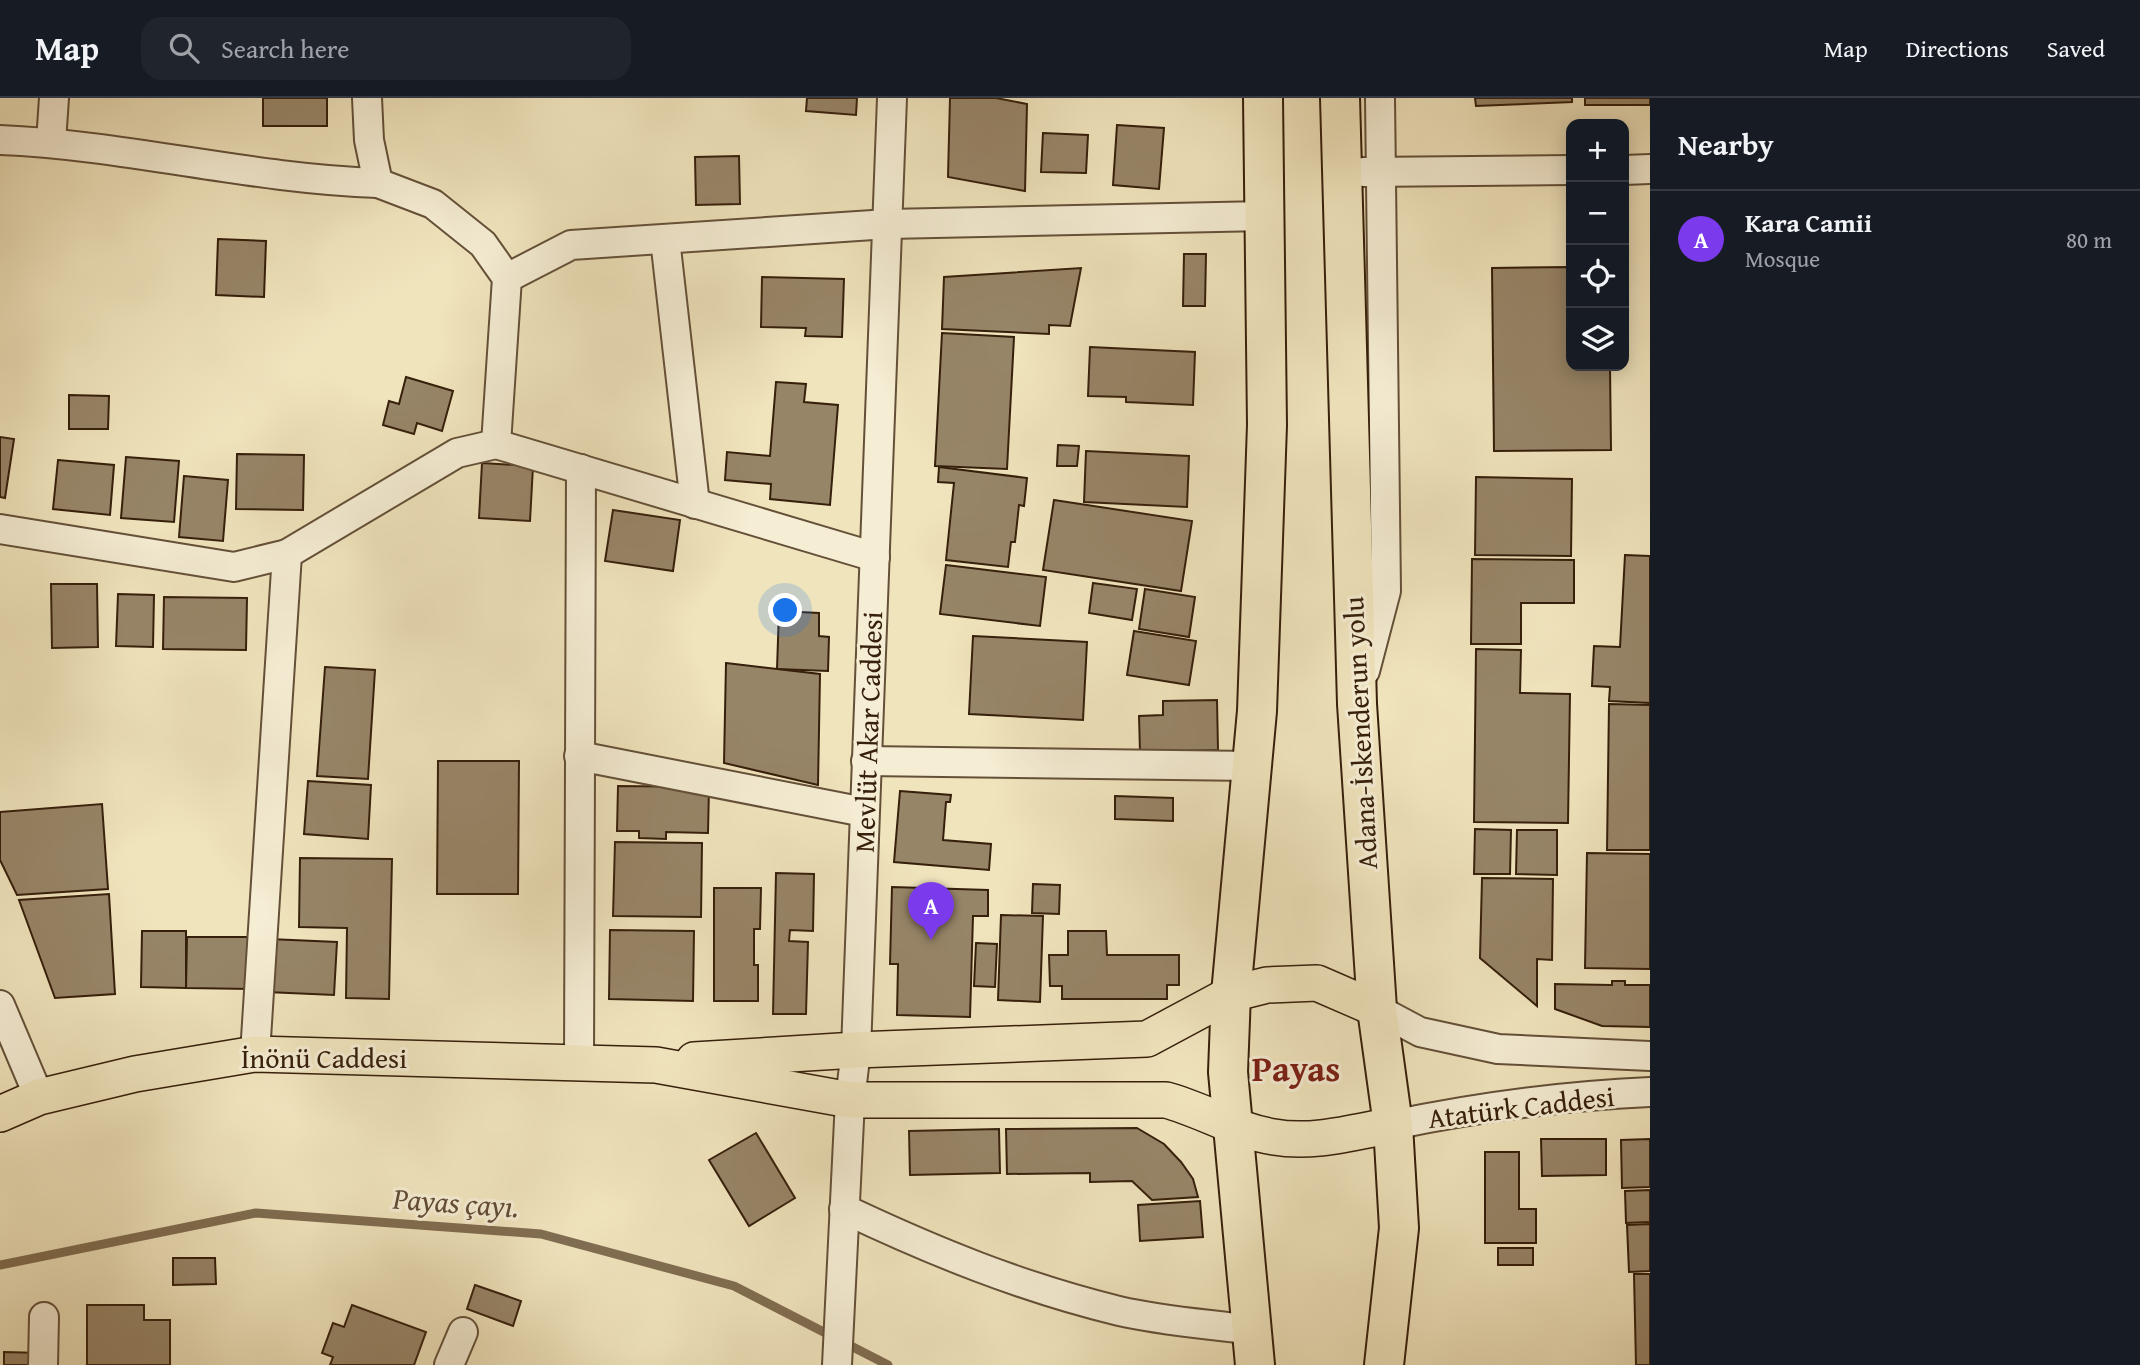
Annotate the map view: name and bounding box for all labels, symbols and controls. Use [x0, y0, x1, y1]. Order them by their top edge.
search box [141, 17, 631, 80]
text: Map [35, 24, 99, 72]
icon: search [165, 29, 203, 67]
text: Search here [221, 29, 349, 68]
text: Map [1824, 31, 1868, 66]
text: Directions [1906, 31, 2009, 66]
text: Saved [2047, 31, 2105, 66]
map controls [1566, 119, 1629, 371]
button: + [1566, 119, 1629, 182]
text: Nearby [1678, 122, 1774, 166]
button: − [1566, 182, 1629, 245]
text: Kara Camii [1745, 203, 1872, 242]
text: A [1694, 223, 1708, 256]
text: 80 m [2066, 223, 2112, 256]
text: Mosque [1745, 242, 1820, 275]
button: locate [1566, 245, 1629, 308]
button: layers [1566, 308, 1629, 371]
your location [768, 593, 802, 627]
street label: Adana-İskenderun yolu [1332, 595, 1387, 871]
street label: Mevlüt Akar Caddesi [843, 610, 892, 853]
pin: A [908, 882, 954, 940]
street label: İnönü Caddesi [241, 1037, 407, 1078]
district label: Payas [1252, 1043, 1340, 1094]
street label: Atatürk Caddesi [1425, 1075, 1617, 1138]
water label: Payas çayı. [391, 1176, 521, 1228]

